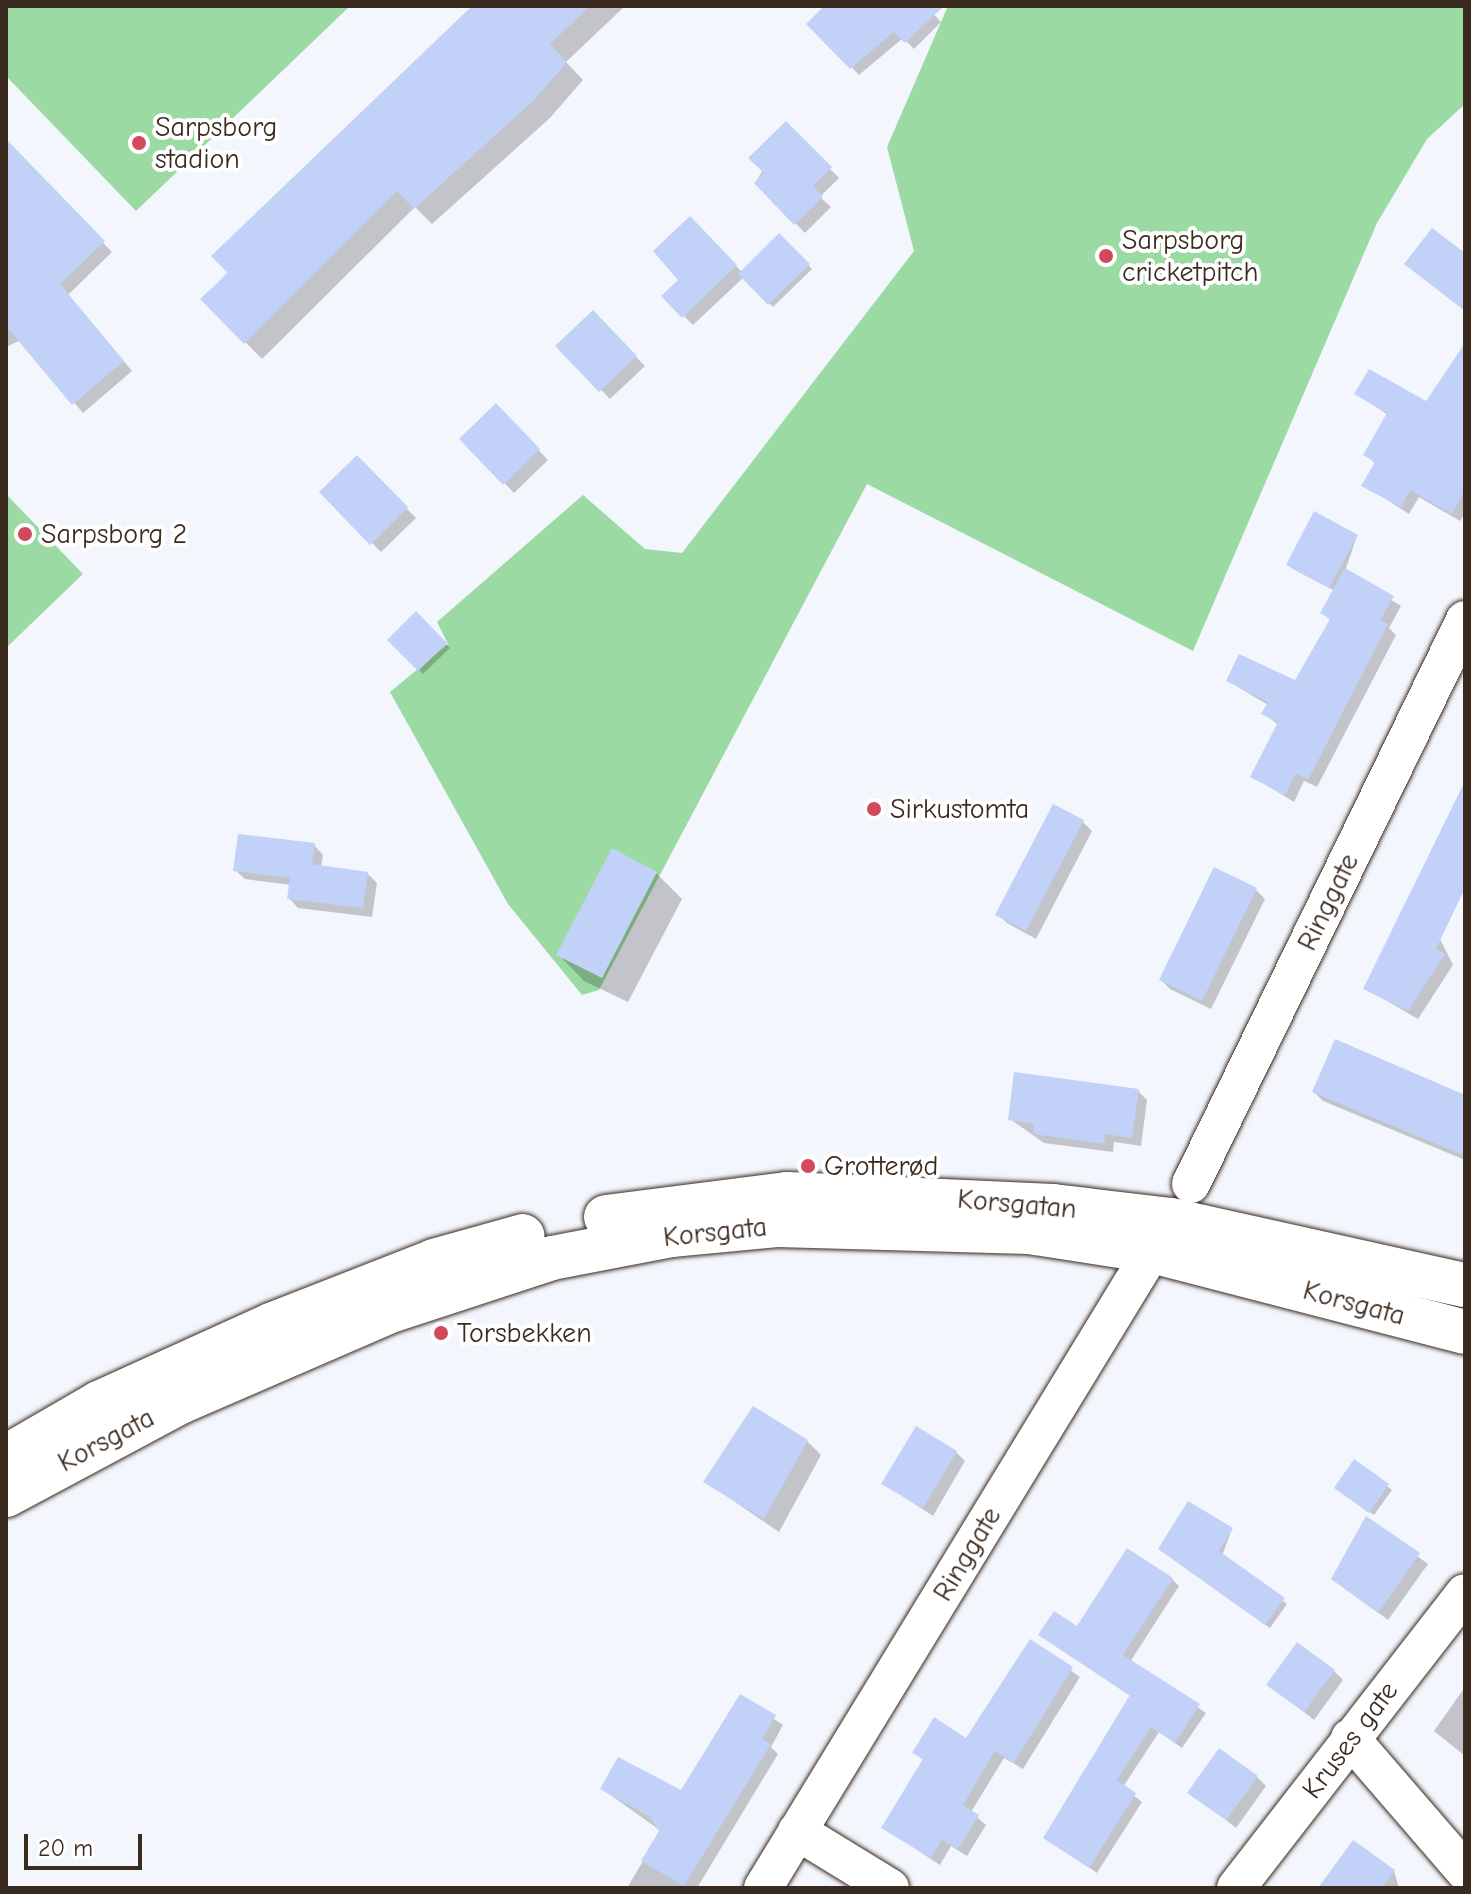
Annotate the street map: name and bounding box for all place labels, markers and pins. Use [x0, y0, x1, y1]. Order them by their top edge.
place label: Sarpsborg stadion [155, 110, 277, 176]
marker: Sarpsborg stadion [130, 134, 148, 152]
place label: Sarpsborg cricketpitch [1122, 223, 1258, 289]
marker: Sarpsborg cricketpitch [1097, 247, 1115, 265]
place label: Sarpsborg 2 [41, 517, 187, 551]
marker: Sarpsborg 2 [16, 525, 34, 543]
place label: Sirkustomta [890, 792, 1029, 826]
marker: Sirkustomta [865, 800, 883, 818]
place label: Grotterød [824, 1149, 938, 1183]
marker: Grotterød [799, 1157, 817, 1175]
place label: Torsbekken [457, 1316, 592, 1350]
marker: Torsbekken [432, 1324, 450, 1342]

